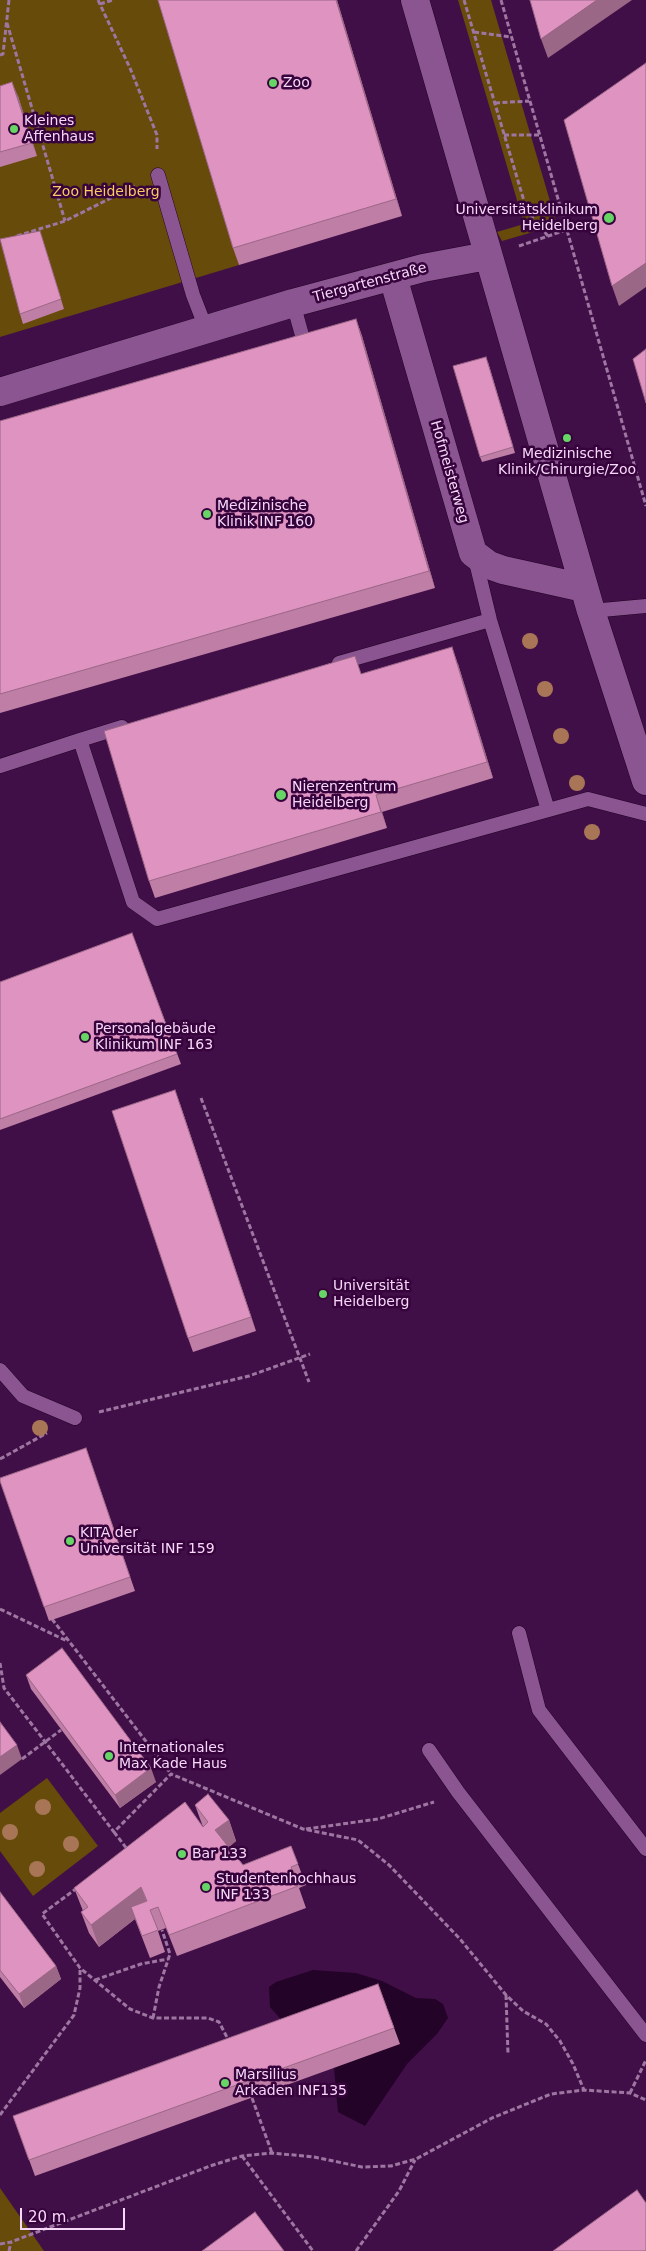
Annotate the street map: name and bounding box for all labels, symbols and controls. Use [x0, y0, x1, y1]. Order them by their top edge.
place label: Zoo [283, 75, 310, 91]
marker: Zoo [267, 77, 279, 89]
place label: Kleines Affenhaus [24, 113, 94, 146]
marker: Kleines Affenhaus [8, 123, 20, 135]
park label: Zoo Heidelberg [52, 184, 160, 200]
place label: Universitätsklinikum Heidelberg [455, 202, 598, 234]
marker: Universitätsklinikum Heidelberg [602, 211, 616, 225]
street label: Tiergartenstraße [311, 260, 429, 306]
street label: Hofmeisterweg [426, 419, 472, 525]
marker: Medizinische Klinik/Chirurgie/Zoo [561, 432, 573, 444]
place label: Medizinische Klinik/Chirurgie/Zoo [498, 446, 636, 478]
place label: Medizinische Klinik INF 160 [217, 498, 313, 530]
marker: Medizinische Klinik INF 160 [201, 508, 213, 520]
place label: Nierenzentrum Heidelberg [292, 779, 397, 812]
marker: Nierenzentrum Heidelberg [274, 788, 288, 802]
place label: Personalgebäude Klinikum INF 163 [95, 1021, 216, 1054]
marker: Personalgebäude Klinikum INF 163 [79, 1031, 91, 1043]
place label: Universität Heidelberg [333, 1278, 409, 1310]
marker: Universität Heidelberg [317, 1288, 329, 1300]
place label: KITA der Universität INF 159 [80, 1525, 215, 1558]
marker: KITA der Universität INF 159 [64, 1535, 76, 1547]
place label: Internationales Max Kade Haus [119, 1740, 227, 1772]
marker: Internationales Max Kade Haus [103, 1750, 115, 1762]
place label: Bar 133 [192, 1846, 247, 1862]
marker: Bar 133 [176, 1848, 188, 1860]
place label: Studentenhochhaus INF 133 [216, 1871, 356, 1904]
marker: Studentenhochhaus INF 133 [200, 1881, 212, 1893]
place label: Marsilius Arkaden INF135 [235, 2067, 347, 2100]
marker: Marsilius Arkaden INF135 [219, 2077, 231, 2089]
scale bar [22, 2198, 128, 2230]
text: 20 m [28, 2208, 66, 2226]

